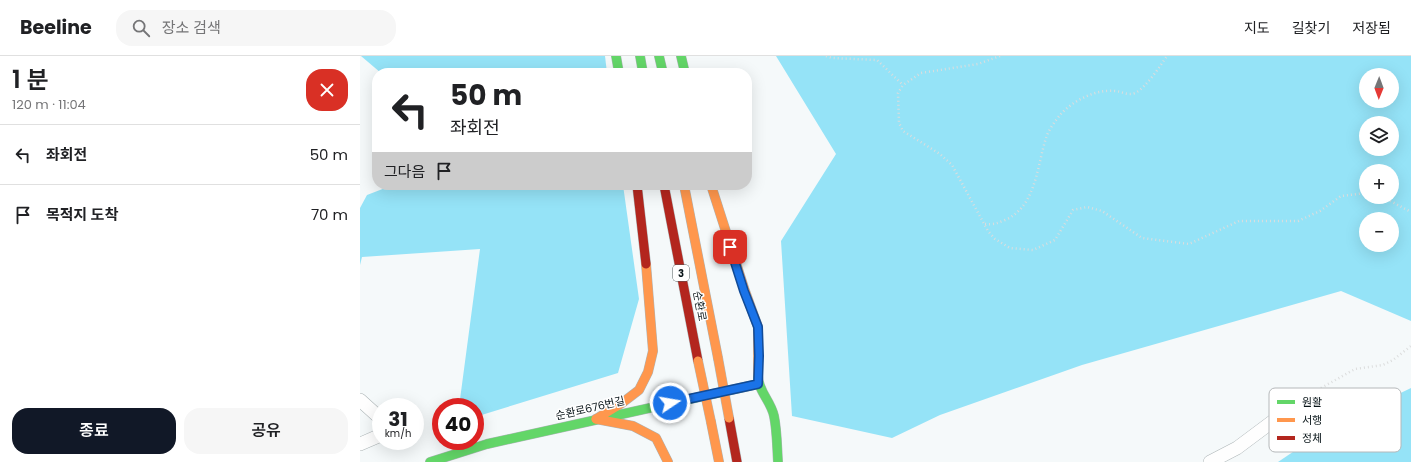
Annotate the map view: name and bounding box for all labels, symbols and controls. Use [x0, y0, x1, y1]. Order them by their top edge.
search box [116, 10, 396, 46]
text: Beeline [20, 14, 92, 41]
icon: search [130, 17, 152, 39]
text: 장소 검색 [162, 17, 221, 38]
text: 지도 [1244, 18, 1270, 38]
text: 길찾기 [1292, 18, 1330, 38]
text: 저장됨 [1352, 18, 1391, 38]
text: 1 분 [12, 63, 48, 96]
north arrow [1359, 68, 1399, 108]
map controls [1359, 68, 1399, 252]
button: close [306, 69, 348, 111]
text: 50 m [450, 76, 522, 115]
icon: left [384, 84, 436, 136]
text: 120 m · 11:04 [12, 95, 86, 114]
text: 좌회전 [450, 115, 500, 140]
button: layers [1359, 116, 1399, 156]
icon: left [12, 144, 34, 166]
text: 좌회전 [46, 144, 87, 165]
text: 50 m [310, 144, 348, 165]
icon: arrive [433, 160, 455, 182]
text: 그다음 [384, 161, 425, 182]
button: + [1359, 164, 1399, 204]
icon: arrive [12, 204, 34, 226]
text: 목적지 도착 [46, 204, 118, 225]
text: 70 m [311, 204, 348, 225]
button: − [1359, 212, 1399, 252]
pin [713, 230, 747, 264]
icon: arrive [719, 236, 741, 258]
road number: 3 [673, 265, 689, 281]
street label: 순환로 [689, 290, 711, 322]
position arrow [649, 382, 691, 424]
legend [1269, 388, 1401, 452]
street label: 순환로676번길 [554, 392, 626, 424]
text: 원활 [1302, 394, 1322, 410]
speed limit sign: 40 [432, 398, 484, 450]
text: 31 [388, 405, 408, 433]
button: 종료 [12, 408, 176, 454]
button: 공유 [184, 408, 348, 454]
text: 서행 [1302, 412, 1322, 428]
text: km/h [385, 426, 411, 441]
text: 정체 [1302, 430, 1322, 446]

